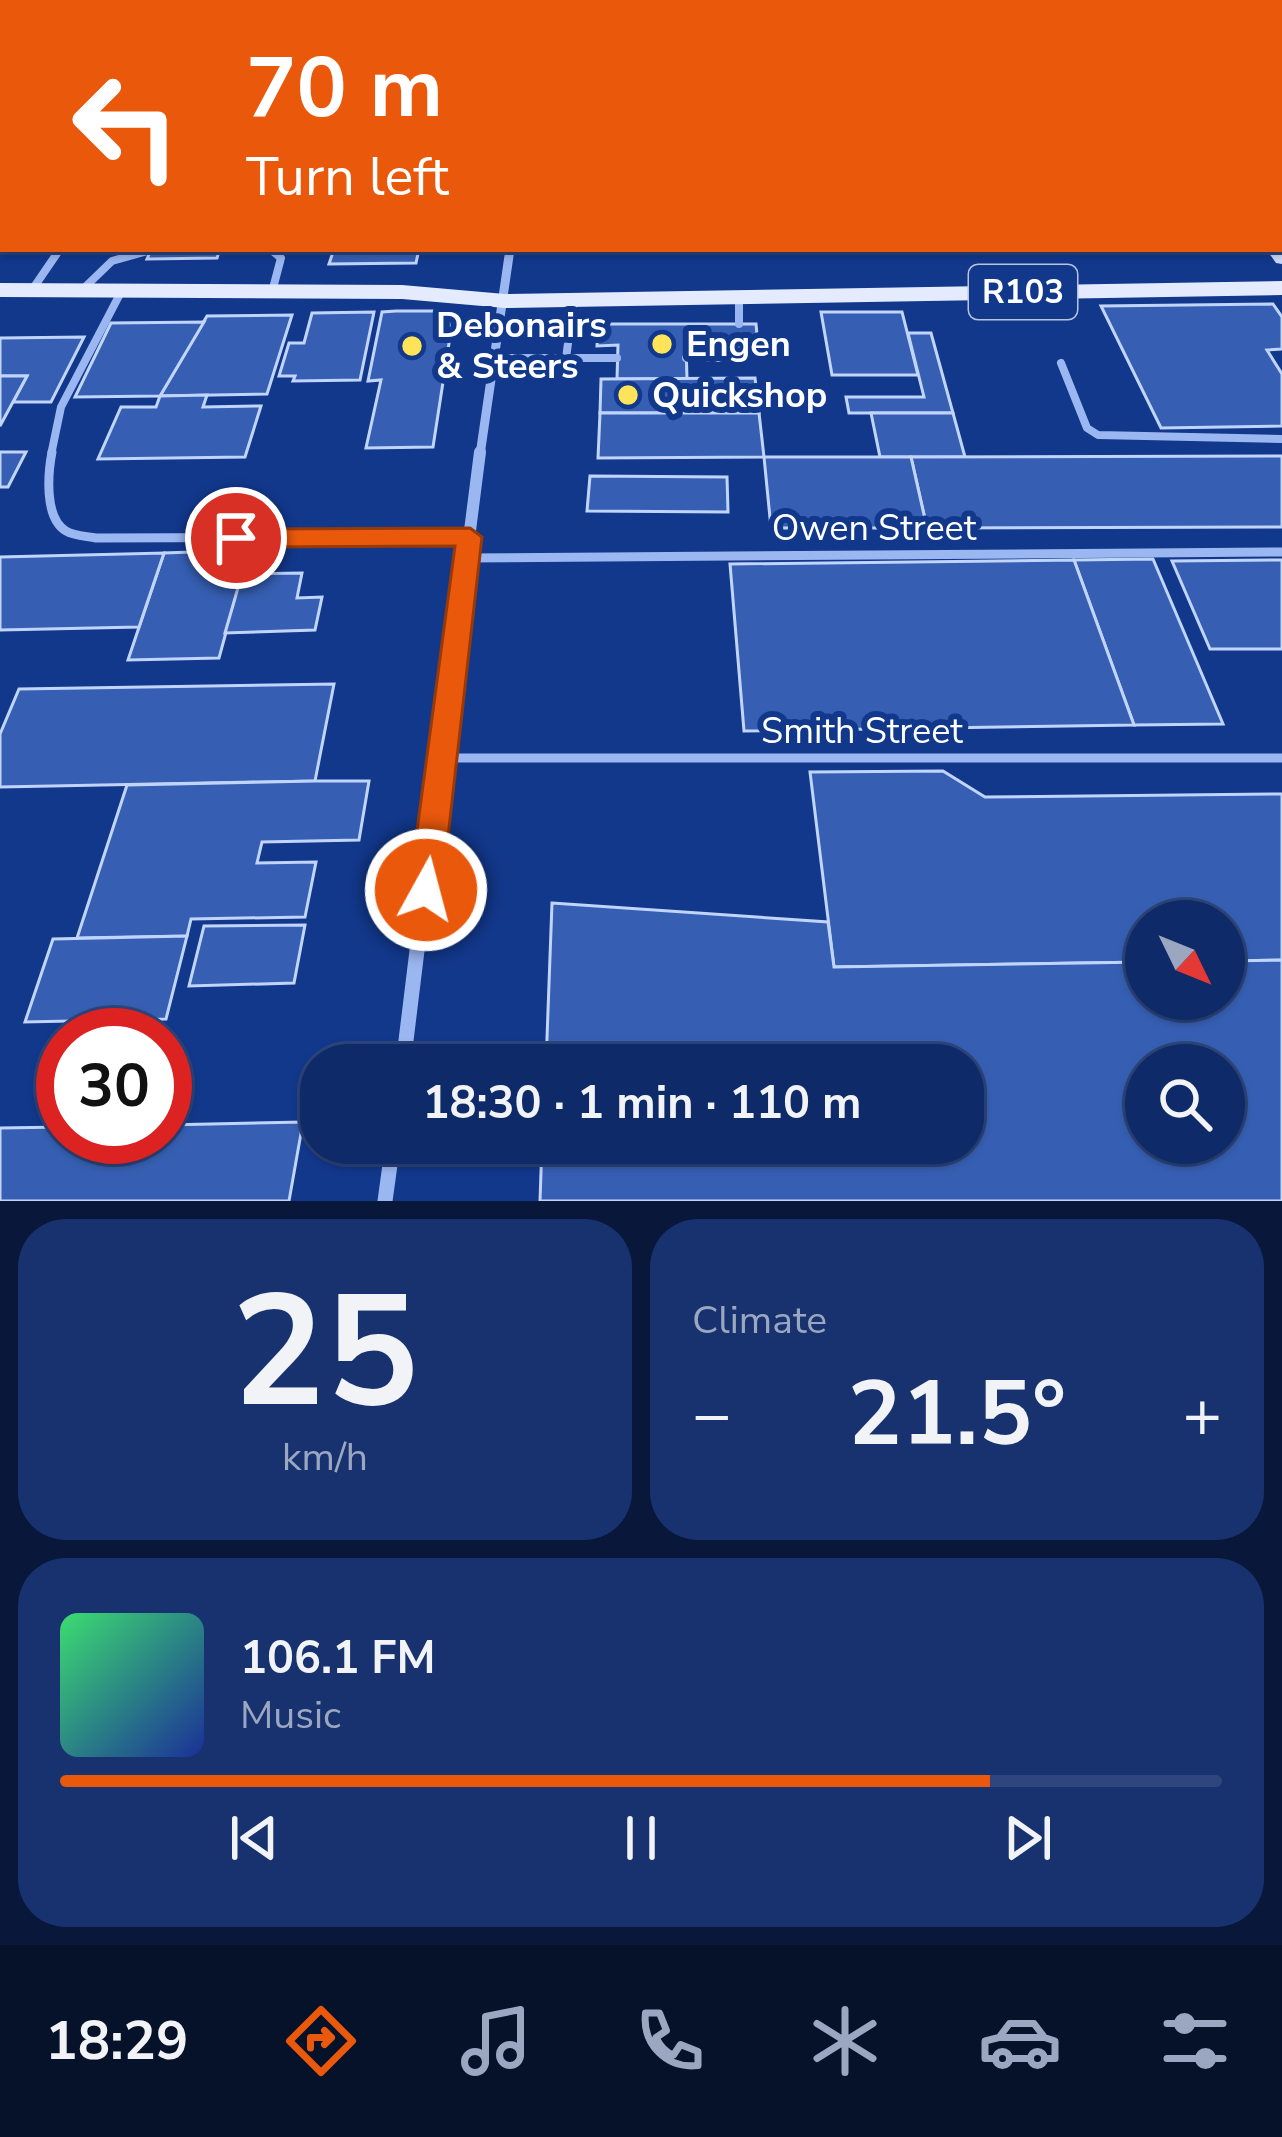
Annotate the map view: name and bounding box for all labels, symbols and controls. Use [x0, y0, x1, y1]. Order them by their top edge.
text: 70 m [246, 31, 443, 146]
icon: left [48, 48, 204, 204]
text: Turn left [246, 140, 449, 214]
road number: R103 [969, 265, 1077, 319]
place label: Debonairs & Steers [436, 301, 607, 391]
place label: Engen [686, 320, 791, 369]
marker: Engen [649, 331, 675, 357]
marker: Debonairs & Steers [399, 333, 425, 359]
place label: Quickshop [652, 371, 827, 420]
marker: Quickshop [615, 382, 641, 408]
pin [185, 487, 287, 589]
street label: Owen Street [772, 504, 977, 553]
icon: arrive [203, 505, 269, 571]
street label: Smith Street [761, 707, 963, 756]
position arrow [363, 827, 489, 953]
north arrow [1125, 900, 1245, 1020]
map controls [1125, 900, 1245, 1164]
speed limit sign: 30 [36, 1008, 192, 1164]
button: search [1125, 1044, 1245, 1164]
text: 18:30 · 1 min · 110 m [422, 1073, 862, 1134]
text: 25 [231, 1246, 419, 1459]
text: Climate [692, 1294, 827, 1347]
text: 21.5° [848, 1353, 1066, 1476]
text: − [692, 1370, 732, 1460]
text: + [1182, 1370, 1222, 1460]
text: km/h [282, 1431, 368, 1484]
text: 106.1 FM [240, 1628, 436, 1689]
text: Music [240, 1689, 341, 1742]
icon: previous [221, 1805, 287, 1871]
icon: pause [608, 1805, 674, 1871]
icon: next [995, 1805, 1061, 1871]
icon: directions [279, 1999, 363, 2083]
icon: music [454, 1999, 538, 2083]
icon: phone [628, 1999, 712, 2083]
icon: climate [803, 1999, 887, 2083]
icon: car [978, 1999, 1062, 2083]
icon: filters [1153, 1999, 1237, 2083]
text: 18:29 [45, 2004, 188, 2078]

